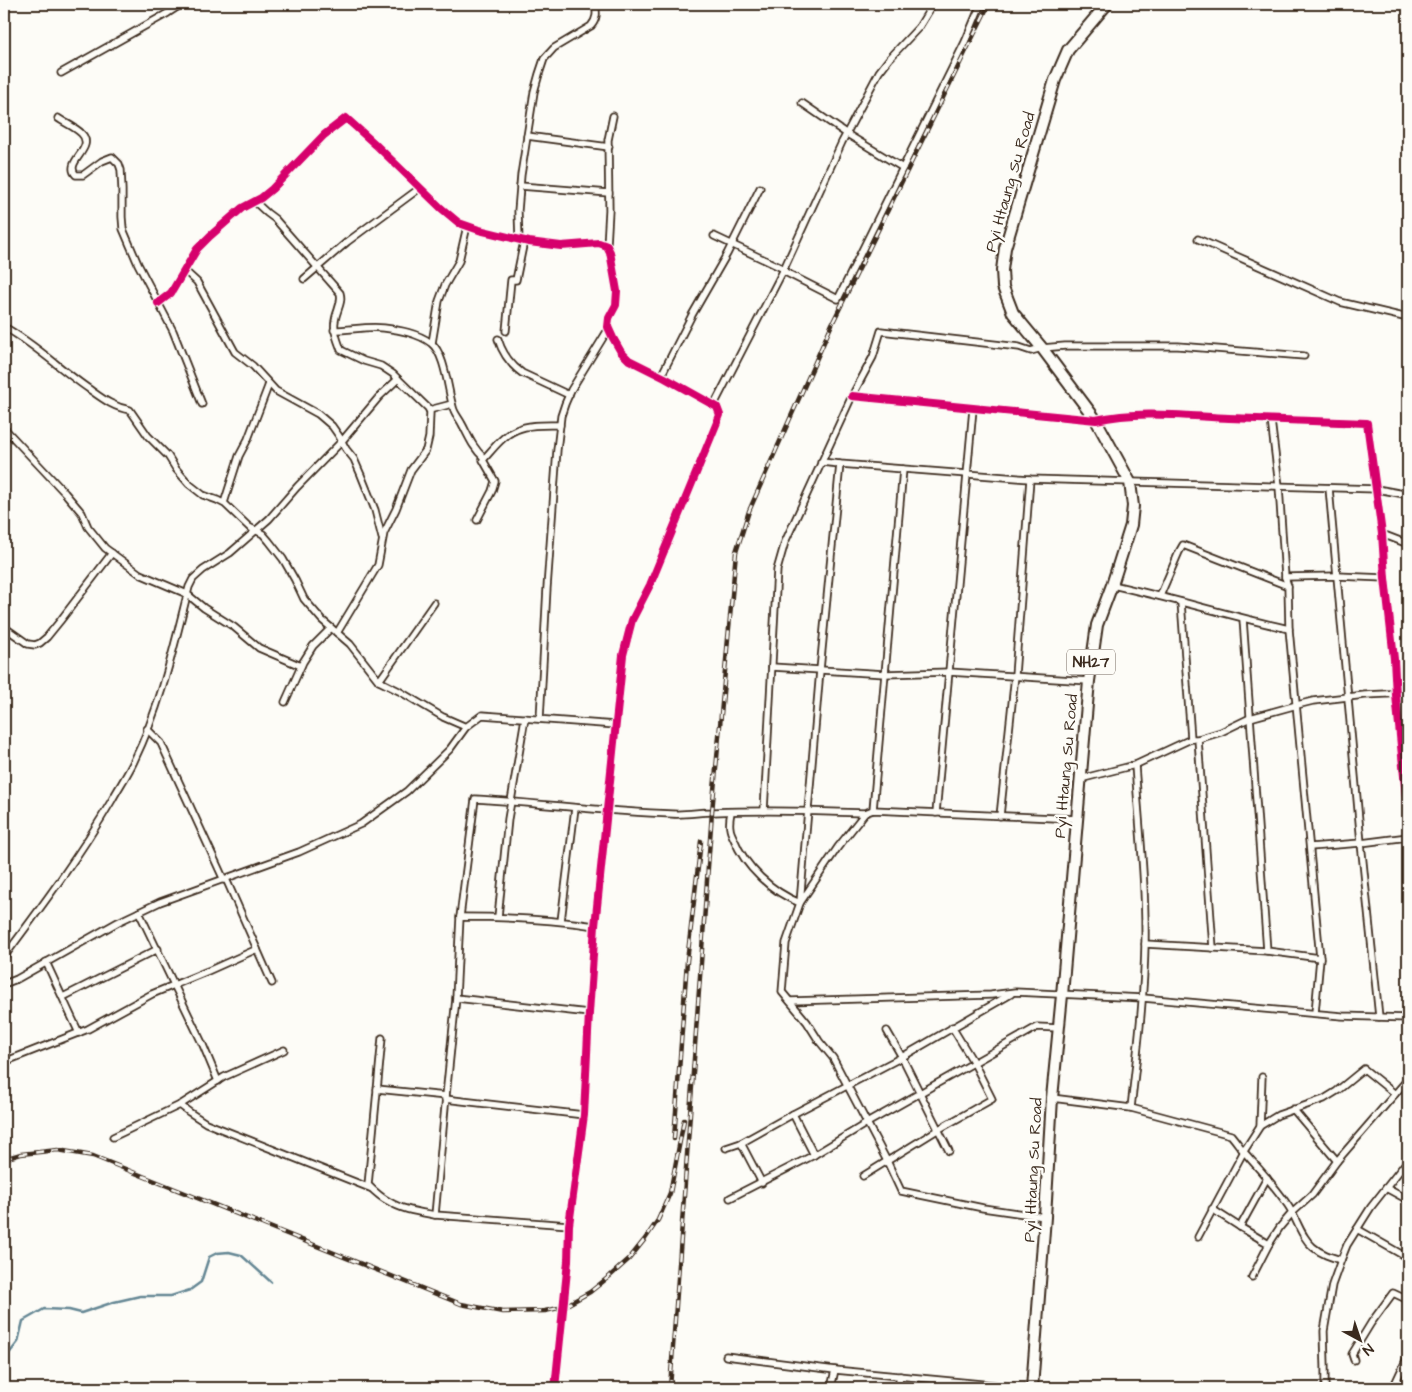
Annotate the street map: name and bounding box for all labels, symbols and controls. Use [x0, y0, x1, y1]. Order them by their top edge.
street label: Pyi Htaung Su Road [980, 110, 1041, 255]
road number: NH27 [1067, 650, 1115, 674]
street label: Pyi Htaung Su Road [1049, 693, 1084, 839]
street label: Pyi Htaung Su Road [1018, 1097, 1049, 1243]
north arrow [1334, 1314, 1384, 1364]
text: N [1358, 1339, 1378, 1360]

